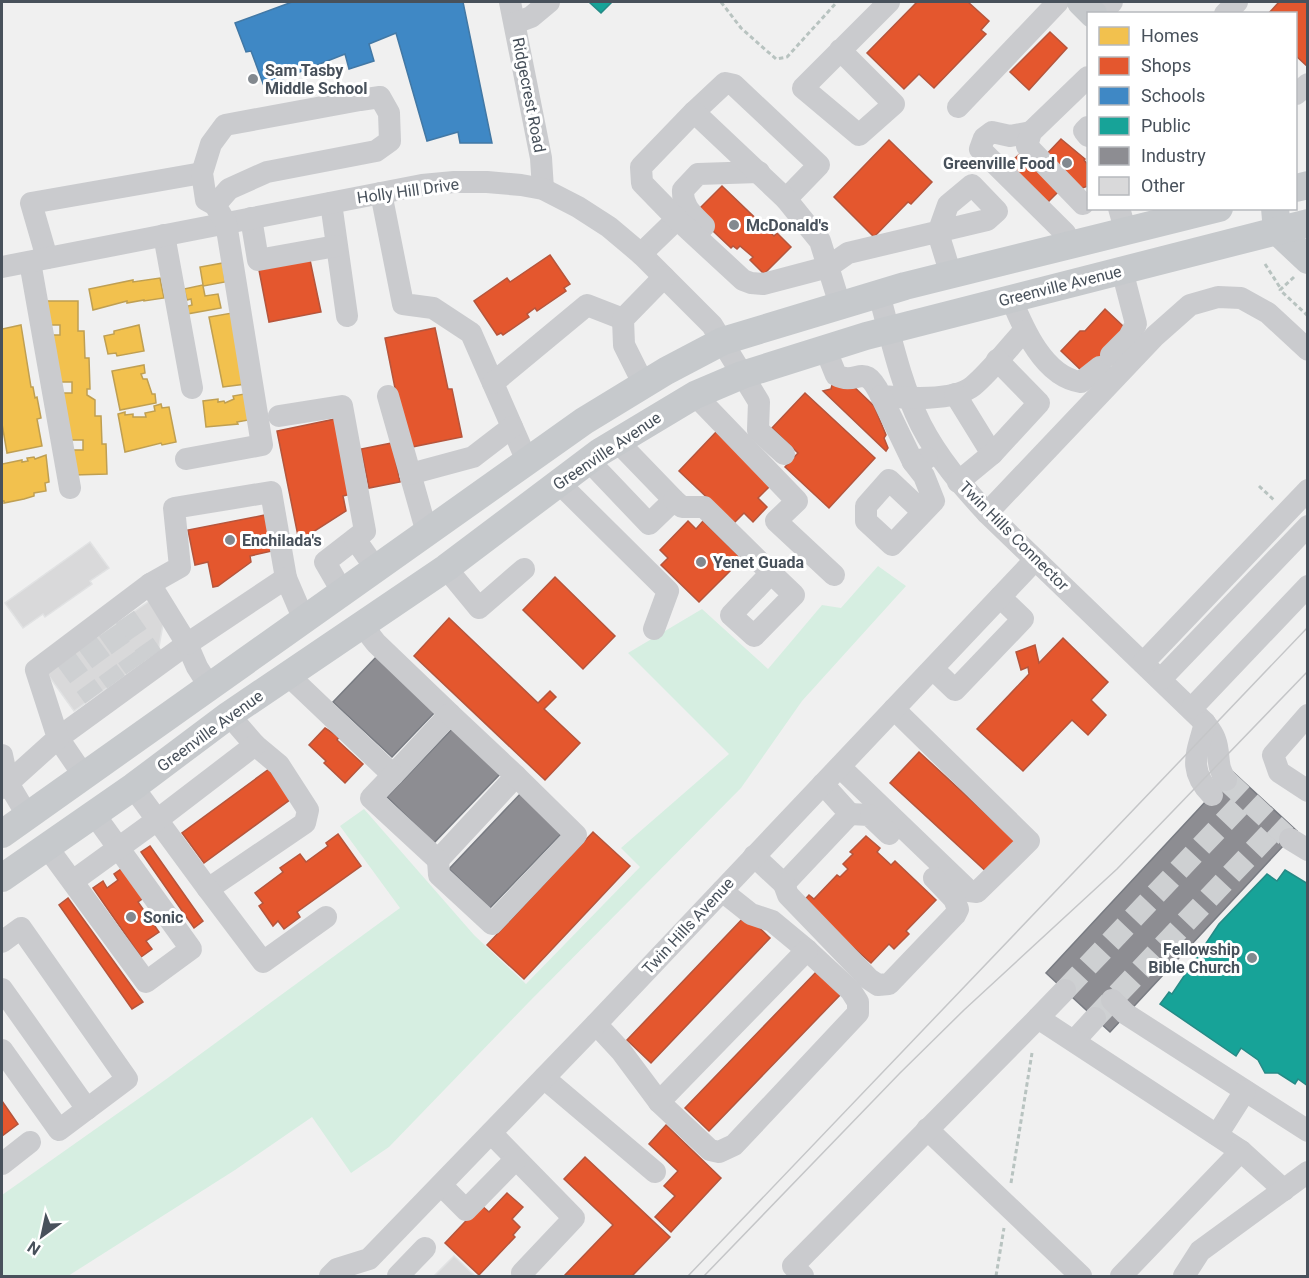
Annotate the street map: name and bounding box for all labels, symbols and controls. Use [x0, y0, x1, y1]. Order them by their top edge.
legend [1087, 12, 1297, 210]
text: Homes [1141, 25, 1199, 46]
street label: Ridgecrest Road [509, 36, 549, 154]
text: Shops [1141, 55, 1191, 76]
place label: Sam Tasby Middle School [265, 61, 368, 98]
marker: Sam Tasby Middle School [246, 72, 260, 86]
text: Schools [1141, 85, 1205, 106]
text: Public [1141, 115, 1191, 136]
text: Industry [1141, 145, 1206, 166]
place label: Greenville Food [943, 154, 1055, 173]
marker: Greenville Food [1060, 156, 1074, 170]
street label: Holly Hill Drive [356, 174, 460, 208]
text: Other [1141, 175, 1185, 196]
place label: McDonald's [746, 216, 829, 235]
marker: McDonald's [727, 218, 741, 232]
street label: Greenville Avenue [996, 262, 1124, 310]
street label: Greenville Avenue [549, 408, 665, 494]
street label: Twin Hills Connector [955, 477, 1073, 595]
place label: Enchilada's [242, 531, 322, 550]
marker: Enchilada's [223, 533, 237, 547]
place label: Yenet Guada [713, 553, 804, 572]
marker: Yenet Guada [694, 555, 708, 569]
street label: Greenville Avenue [153, 686, 267, 776]
street label: Twin Hills Avenue [638, 874, 738, 978]
place label: Sonic [143, 908, 183, 927]
marker: Sonic [124, 910, 138, 924]
place label: Fellowship Bible Church [1148, 940, 1240, 977]
marker: Fellowship Bible Church [1245, 951, 1259, 965]
north arrow [12, 1206, 72, 1266]
text: N [24, 1237, 44, 1259]

